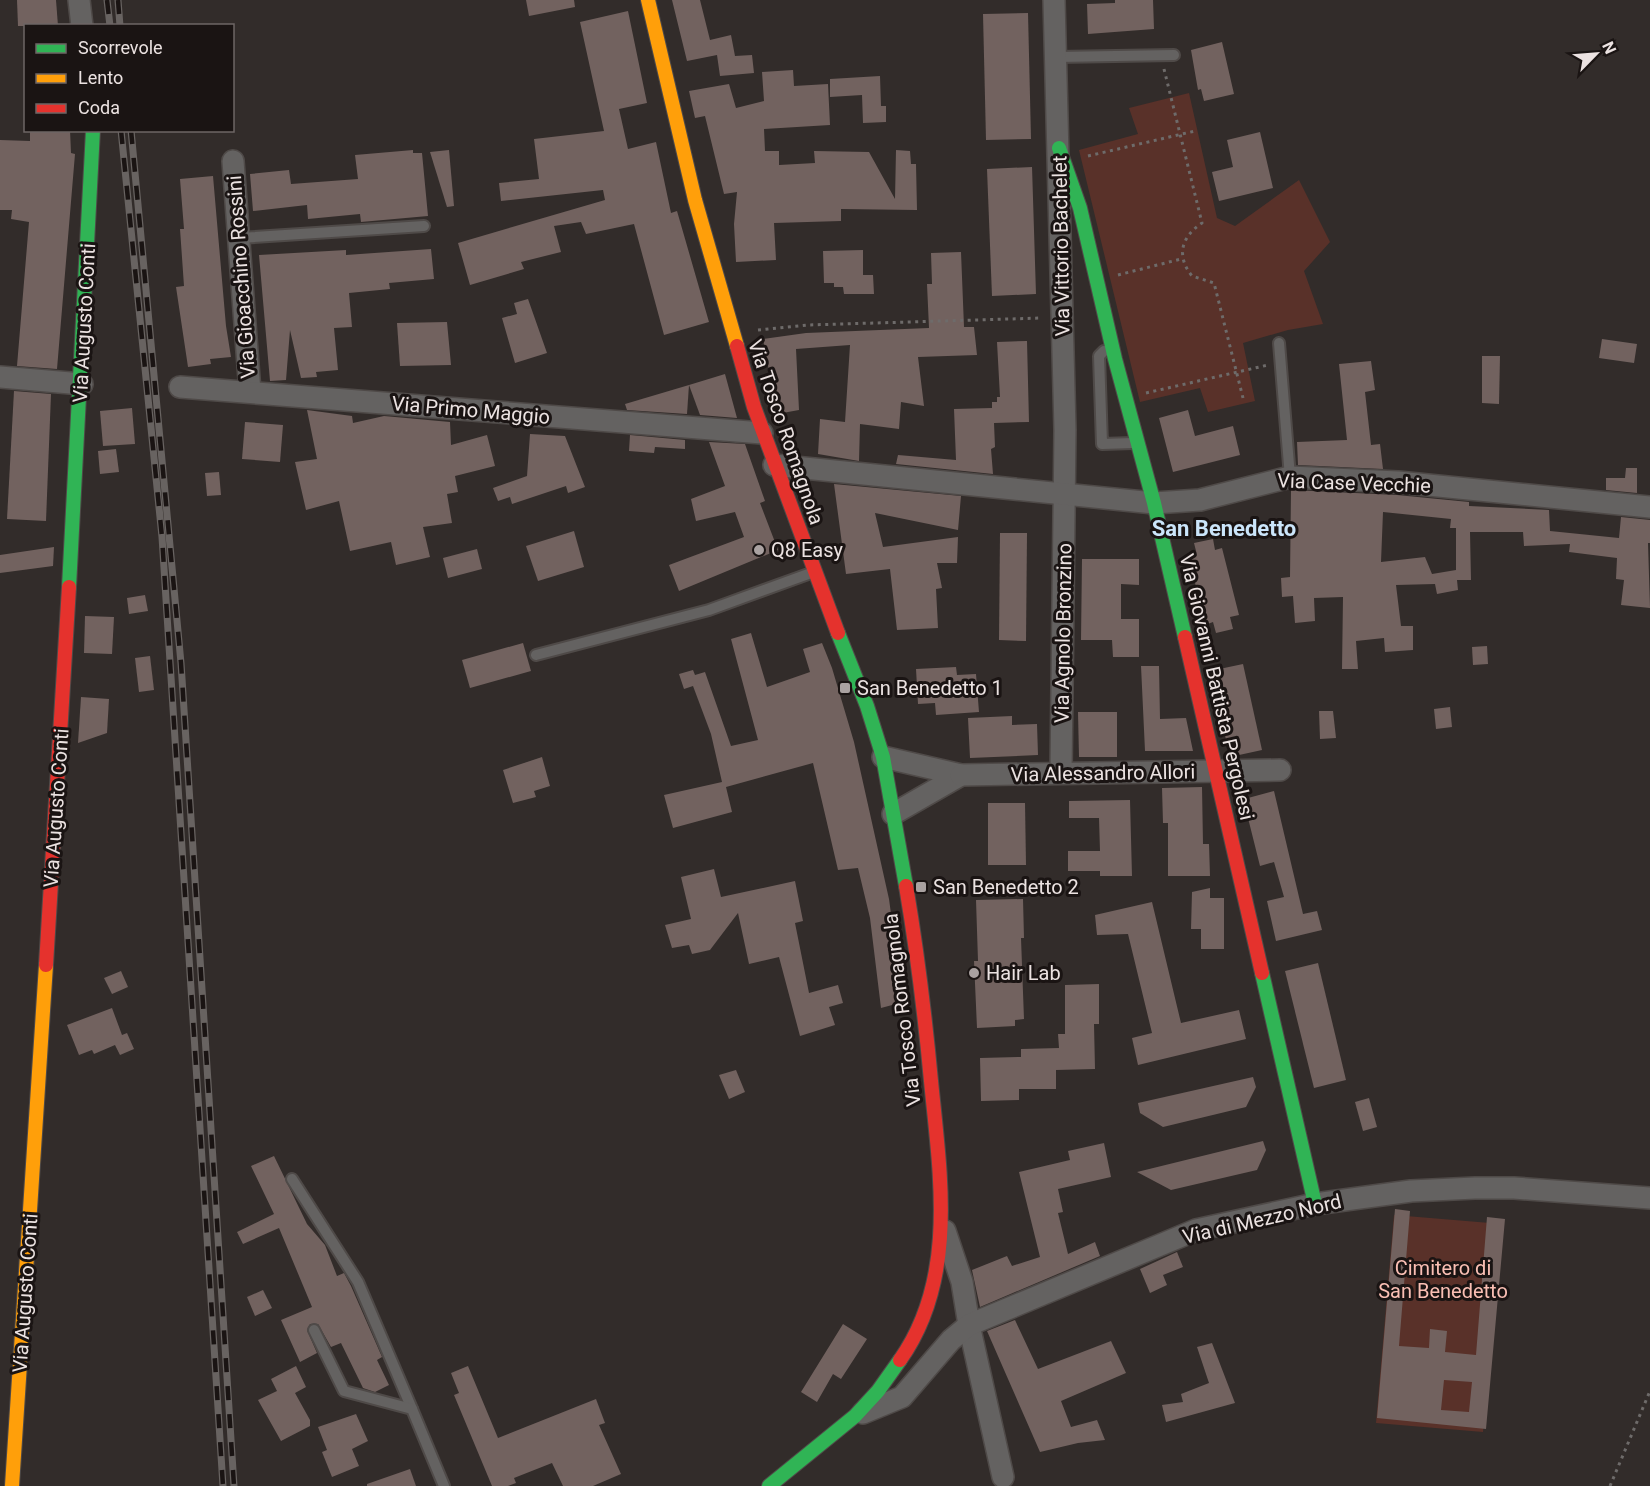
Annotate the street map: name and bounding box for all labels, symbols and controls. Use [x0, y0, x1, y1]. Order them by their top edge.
legend [24, 24, 234, 132]
north arrow [1566, 24, 1626, 84]
text: Scorrevole [78, 37, 163, 58]
text: N [1598, 39, 1620, 57]
text: Lento [78, 67, 123, 88]
text: Coda [78, 97, 120, 118]
street label: Via Vittorio Bachelet [1047, 155, 1075, 337]
street label: Via Gioacchino Rossini [222, 175, 260, 379]
street label: Via Augusto Conti [68, 243, 100, 403]
street label: Via Tosco Romagnola [743, 336, 829, 528]
street label: Via Primo Maggio [391, 391, 551, 429]
street label: Via Case Vecchie [1277, 468, 1431, 498]
district label: San Benedetto [1152, 516, 1296, 541]
place label: Q8 Easy [771, 538, 844, 562]
marker: Q8 Easy [752, 543, 766, 557]
street label: Via Agnolo Bronzino [1049, 543, 1077, 723]
street label: Via Giovanni Battista Pergolesi [1175, 552, 1259, 822]
place label: San Benedetto 1 [857, 676, 1003, 700]
marker: San Benedetto 1 [838, 681, 852, 695]
street label: Via Augusto Conti [38, 728, 74, 888]
street label: Via Alessandro Allori [1011, 759, 1195, 787]
place label: San Benedetto 2 [933, 875, 1079, 899]
marker: San Benedetto 2 [914, 880, 928, 894]
street label: Via Tosco Romagnola [878, 912, 926, 1108]
place label: Hair Lab [986, 961, 1061, 985]
marker: Hair Lab [967, 966, 981, 980]
street label: Via di Mezzo Nord [1180, 1189, 1344, 1249]
street label: Via Augusto Conti [7, 1213, 43, 1373]
park label: Cimitero di San Benedetto [1378, 1256, 1508, 1303]

